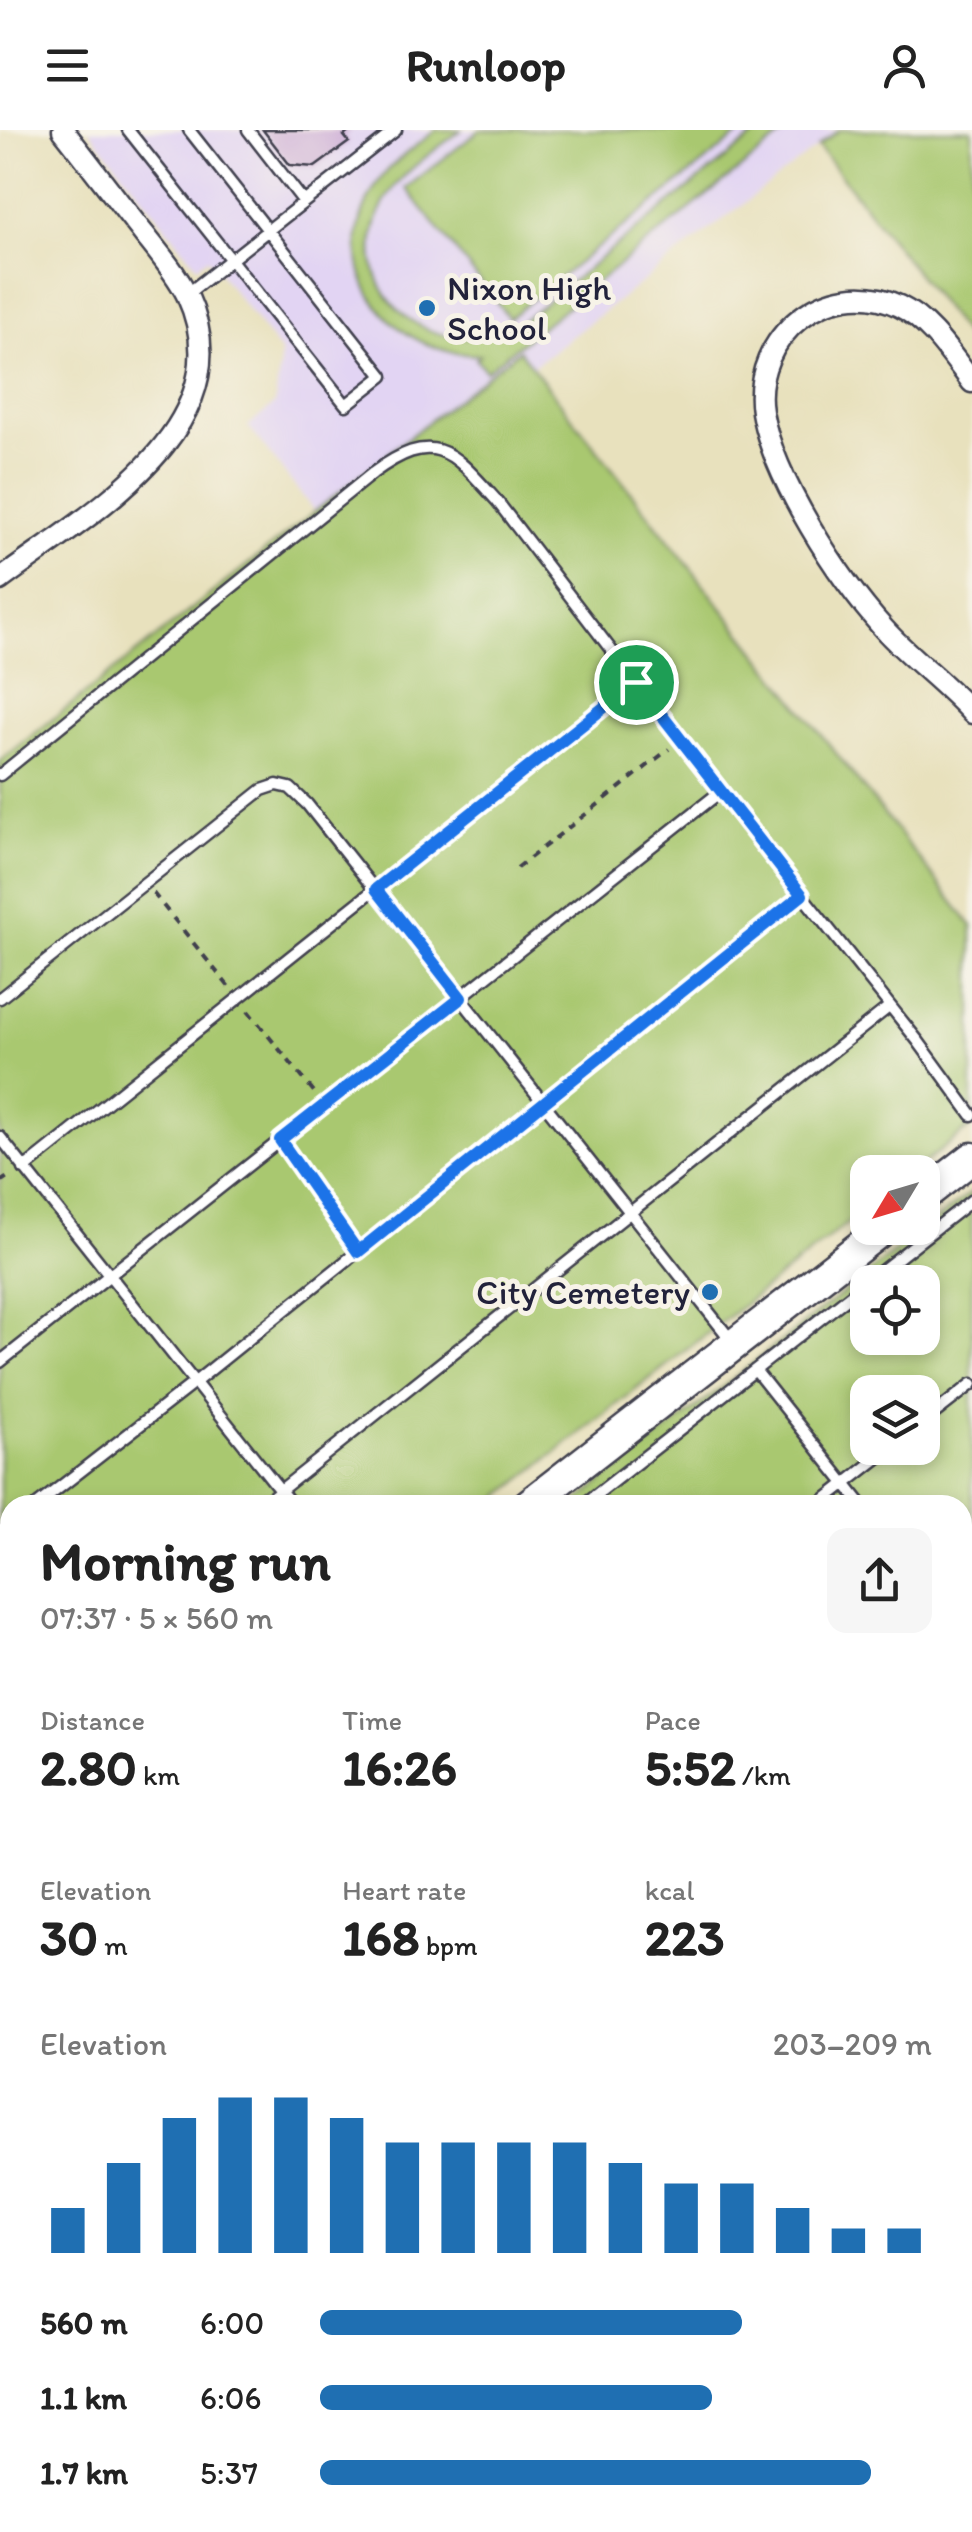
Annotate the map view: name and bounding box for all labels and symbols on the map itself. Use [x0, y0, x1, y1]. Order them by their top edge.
place label: Nixon High School [447, 267, 611, 349]
marker: Nixon High School [416, 297, 438, 319]
pin [594, 640, 679, 725]
north arrow [850, 1155, 940, 1245]
place label: City Cemetery [476, 1271, 690, 1313]
marker: City Cemetery [699, 1281, 721, 1303]

